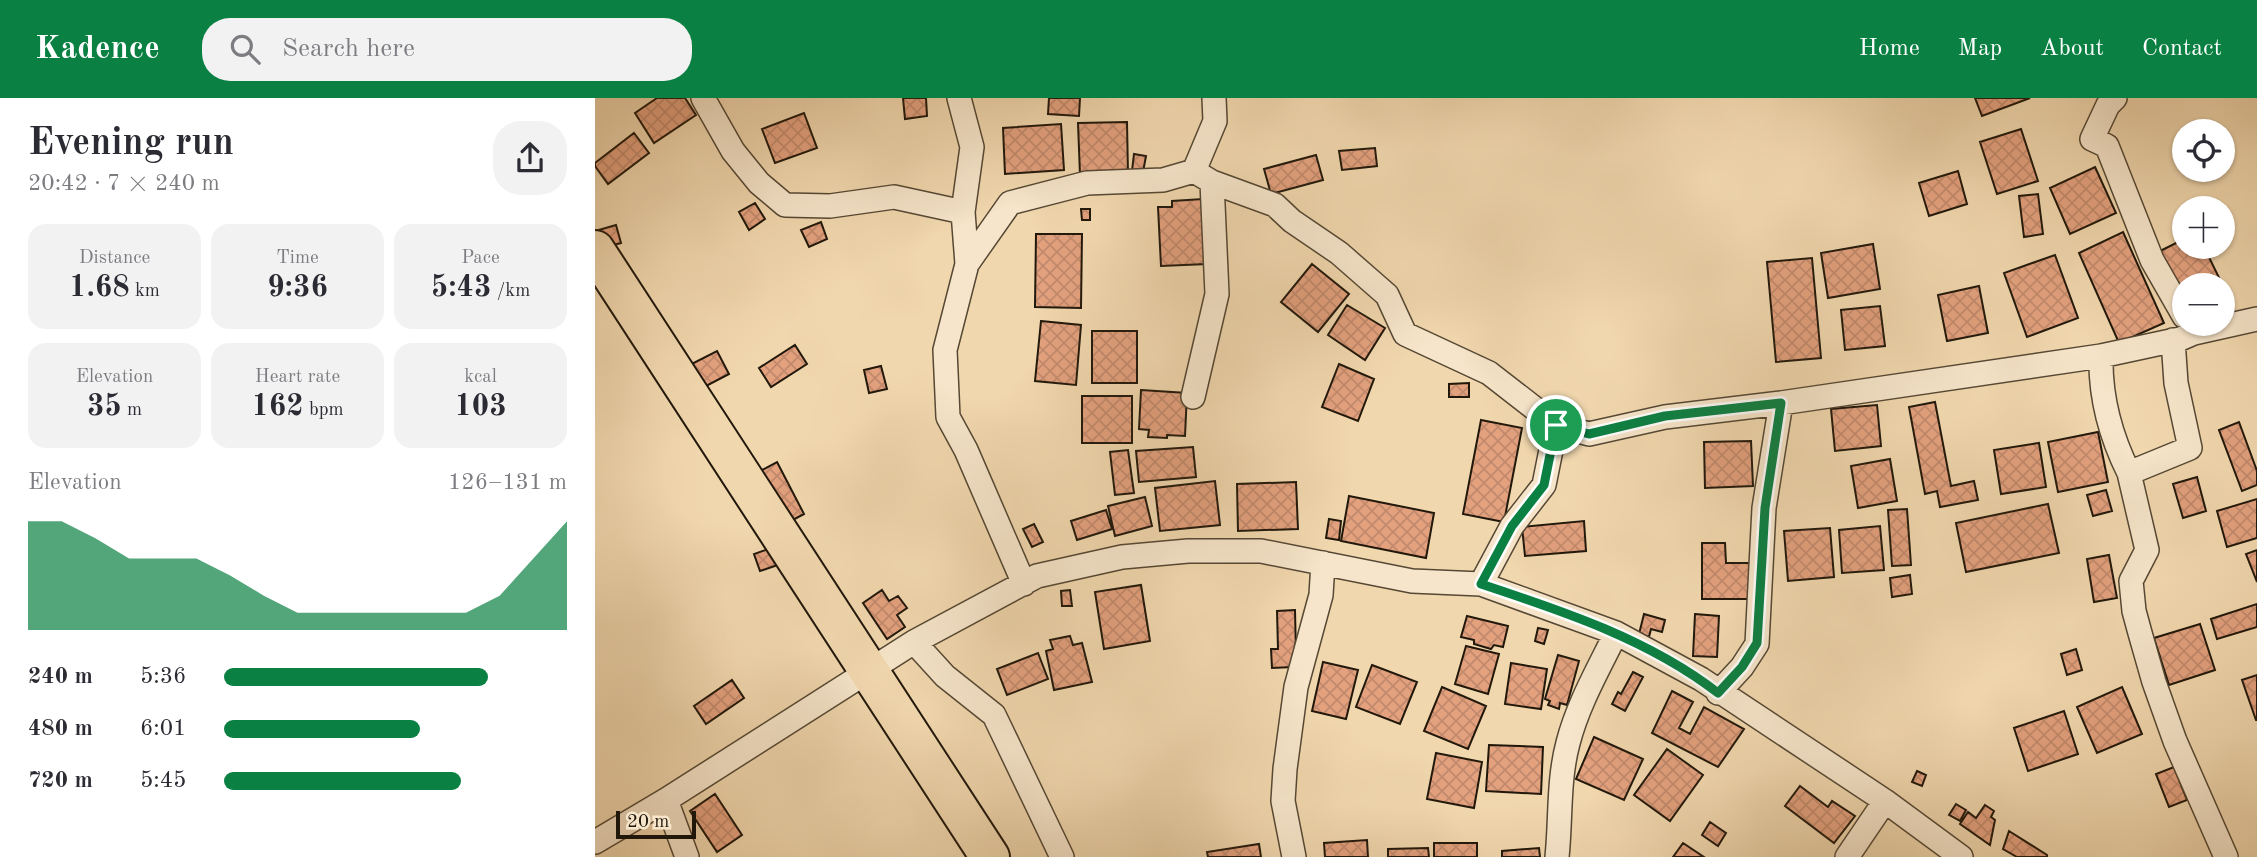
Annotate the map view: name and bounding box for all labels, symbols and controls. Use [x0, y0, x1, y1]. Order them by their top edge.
search box [202, 18, 692, 81]
icon: search [226, 30, 264, 68]
text: Kadence [35, 33, 160, 66]
text: Search here [282, 36, 415, 62]
text: Home [1859, 37, 1920, 61]
text: Map [1958, 37, 2002, 61]
text: About [2040, 37, 2104, 61]
text: Contact [2142, 37, 2222, 61]
map controls [2172, 119, 2235, 336]
button: locate [2172, 119, 2235, 182]
button: share [493, 121, 567, 195]
text: Evening run [28, 125, 234, 163]
text: 20:42 · 7 × 240 m [28, 172, 220, 195]
button: + [2172, 196, 2235, 259]
text: Distance [79, 249, 150, 268]
text: Time [276, 249, 319, 268]
text: Pace [461, 249, 500, 268]
text: 1.68 [69, 273, 130, 303]
text: 9:36 [267, 273, 328, 303]
text: 5:43 [431, 273, 491, 303]
button: − [2172, 273, 2235, 336]
text: km [130, 282, 160, 301]
text: /km [491, 282, 530, 301]
text: Elevation [76, 368, 153, 387]
text: Heart rate [255, 368, 340, 387]
text: kcal [464, 368, 497, 387]
text: 35 [87, 392, 122, 422]
text: 162 [251, 392, 304, 422]
text: 103 [454, 392, 507, 422]
pin [1526, 395, 1586, 455]
text: m [122, 401, 142, 420]
text: bpm [304, 401, 344, 420]
icon: arrive [1537, 406, 1575, 444]
text: Elevation [28, 471, 122, 494]
text: 126–131 m [448, 471, 567, 494]
text: 240 m [28, 665, 93, 688]
text: 5:36 [140, 665, 186, 688]
text: 480 m [28, 717, 93, 740]
text: 6:01 [140, 717, 186, 740]
text: 720 m [28, 769, 93, 792]
text: 5:45 [140, 769, 186, 792]
scale bar [616, 808, 697, 840]
text: 20 m [627, 813, 669, 832]

